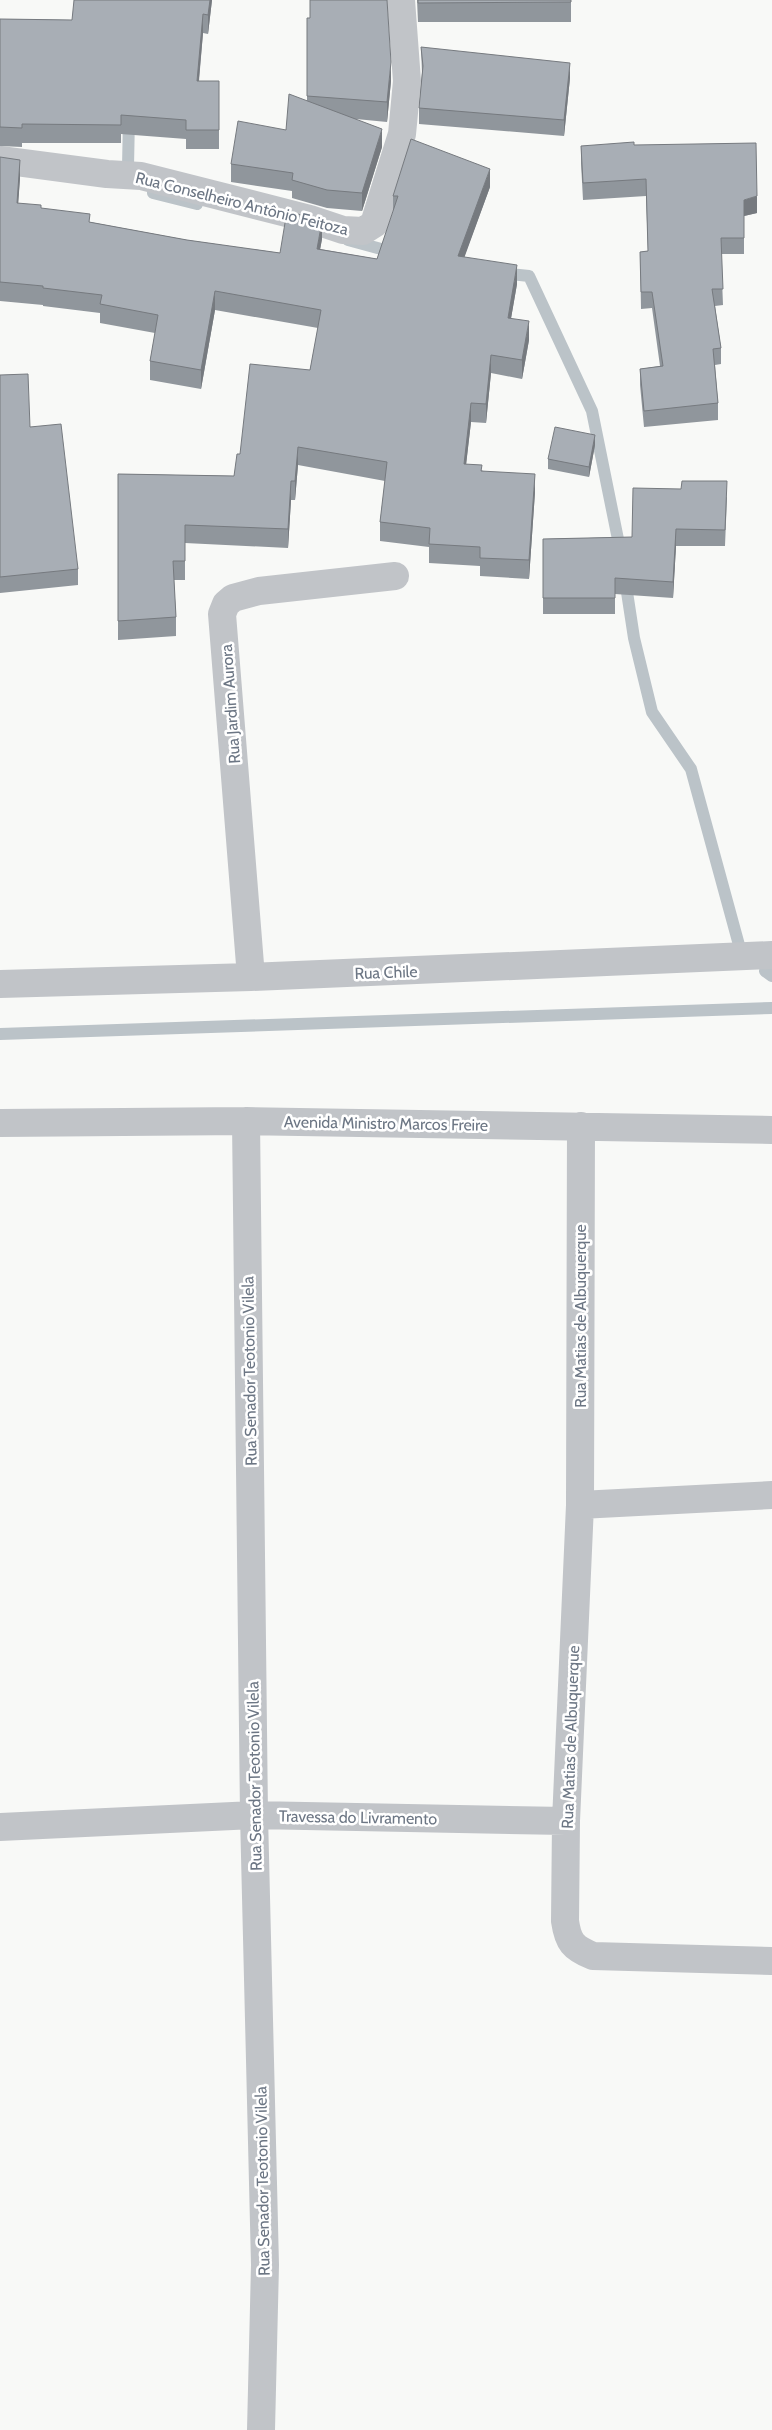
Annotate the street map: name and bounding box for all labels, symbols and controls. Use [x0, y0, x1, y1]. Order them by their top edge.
street label: Rua Conselheiro Antônio Feitoza [134, 168, 351, 239]
street label: Rua Jardim Aurora [217, 643, 244, 764]
street label: Rua Chile [354, 962, 418, 983]
street label: Avenida Ministro Marcos Freire [284, 1112, 488, 1135]
street label: Rua Matias de Albuquerque [571, 1224, 590, 1408]
street label: Rua Senador Teotonio Vilela [238, 1276, 261, 1466]
street label: Rua Matias de Albuquerque [558, 1645, 583, 1829]
street label: Rua Senador Teotonio Vilela [243, 1681, 266, 1871]
street label: Travessa do Livramento [279, 1807, 437, 1828]
street label: Rua Senador Teotonio Vilela [251, 2086, 274, 2276]

